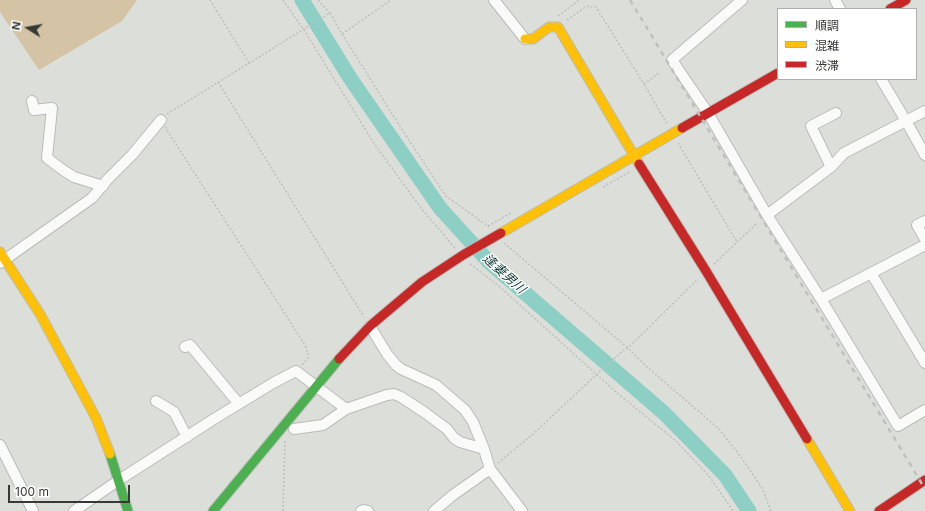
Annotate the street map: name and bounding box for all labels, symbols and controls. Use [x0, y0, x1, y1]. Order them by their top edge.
north arrow [8, 8, 48, 48]
legend [777, 8, 917, 80]
text: 順調 [815, 18, 839, 33]
text: N [9, 20, 24, 31]
text: 混雑 [815, 38, 839, 53]
text: 渋滞 [815, 58, 839, 73]
water label: 逢妻男川 [479, 251, 529, 297]
scale bar [10, 477, 132, 503]
text: 100 m [15, 484, 49, 499]

